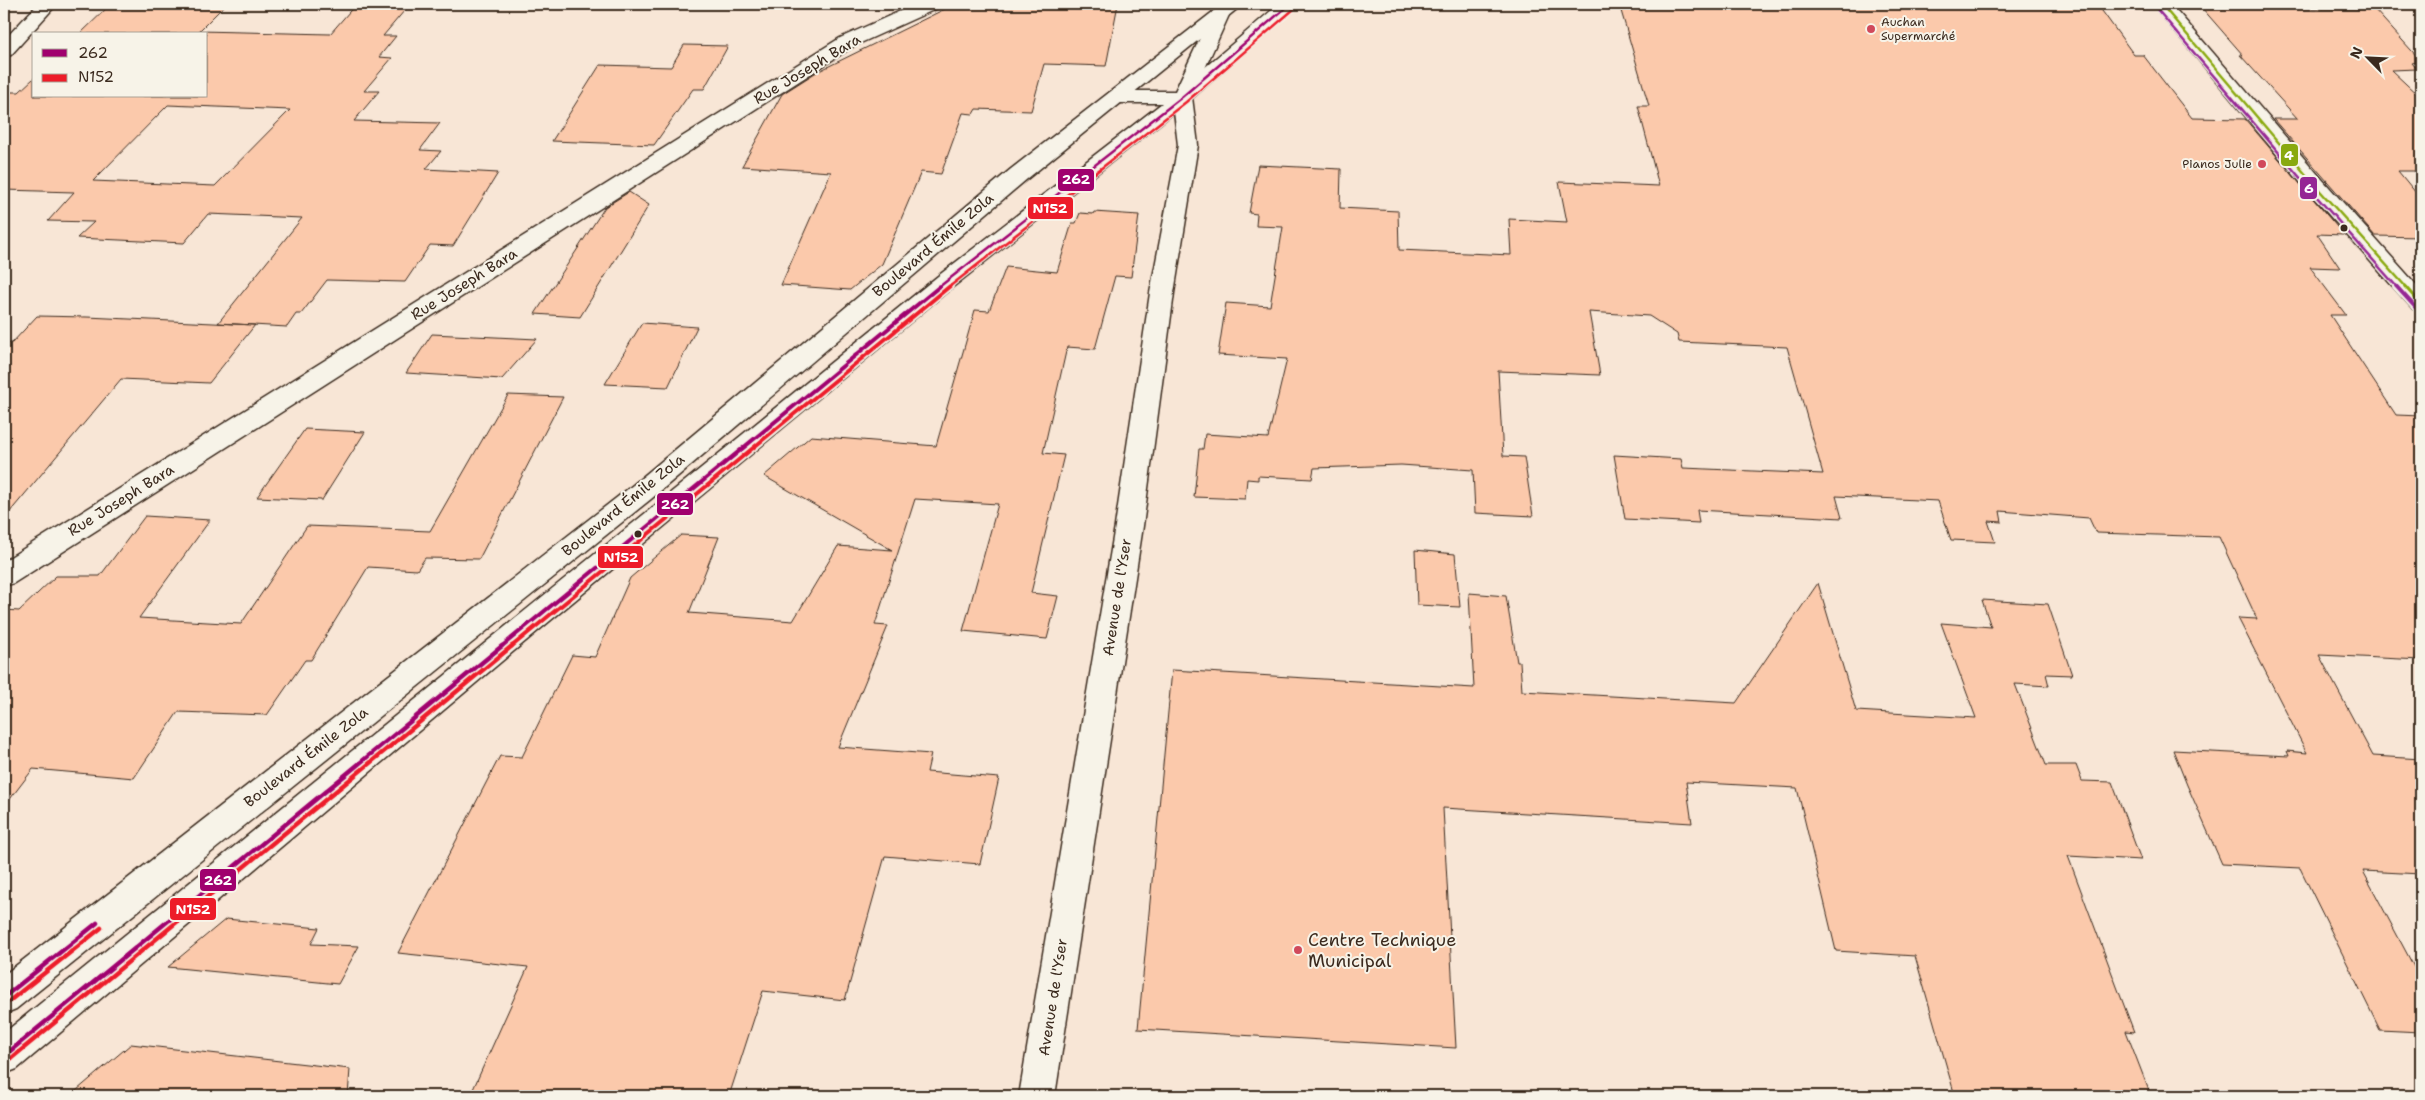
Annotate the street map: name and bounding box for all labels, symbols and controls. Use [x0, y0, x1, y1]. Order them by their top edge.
place label: Auchan Supermarché [1881, 14, 1956, 44]
marker: Auchan Supermarché [1865, 23, 1877, 35]
street label: Rue Joseph Bara [750, 29, 865, 109]
legend [32, 32, 208, 98]
north arrow [2342, 32, 2392, 82]
text: 262 [78, 43, 108, 63]
text: N [2346, 44, 2367, 61]
text: N152 [78, 67, 114, 87]
line badge: 4 [2280, 143, 2299, 167]
text: 4 [2284, 146, 2294, 164]
place label: Pianos Julie [2182, 156, 2252, 172]
marker: Pianos Julie [2256, 158, 2268, 170]
line badge: 262 [1057, 168, 1095, 192]
text: 262 [1062, 170, 1091, 188]
line badge: 6 [2299, 176, 2318, 200]
text: 6 [2304, 179, 2314, 197]
street label: Boulevard Émile Zola [868, 187, 998, 302]
line badge: N152 [1027, 196, 1074, 220]
text: N152 [1032, 199, 1068, 217]
unlabelled marker [2339, 223, 2349, 233]
street label: Rue Joseph Bara [407, 243, 521, 325]
street label: Boulevard Émile Zola [557, 448, 689, 561]
street label: Rue Joseph Bara [64, 459, 178, 541]
line badge: 262 [656, 492, 694, 516]
text: 262 [661, 495, 690, 513]
unlabelled marker [633, 529, 643, 539]
street label: Avenue de l'Yser [1098, 537, 1136, 657]
line badge: N152 [597, 545, 644, 569]
text: N152 [603, 548, 639, 566]
street label: Boulevard Émile Zola [239, 701, 373, 812]
line badge: 262 [199, 868, 237, 892]
text: 262 [204, 871, 233, 889]
line badge: N152 [169, 897, 217, 921]
text: N152 [175, 900, 211, 918]
place label: Centre Technique Municipal [1308, 928, 1456, 973]
street label: Avenue de l'Yser [1034, 937, 1072, 1057]
marker: Centre Technique Municipal [1292, 944, 1304, 956]

